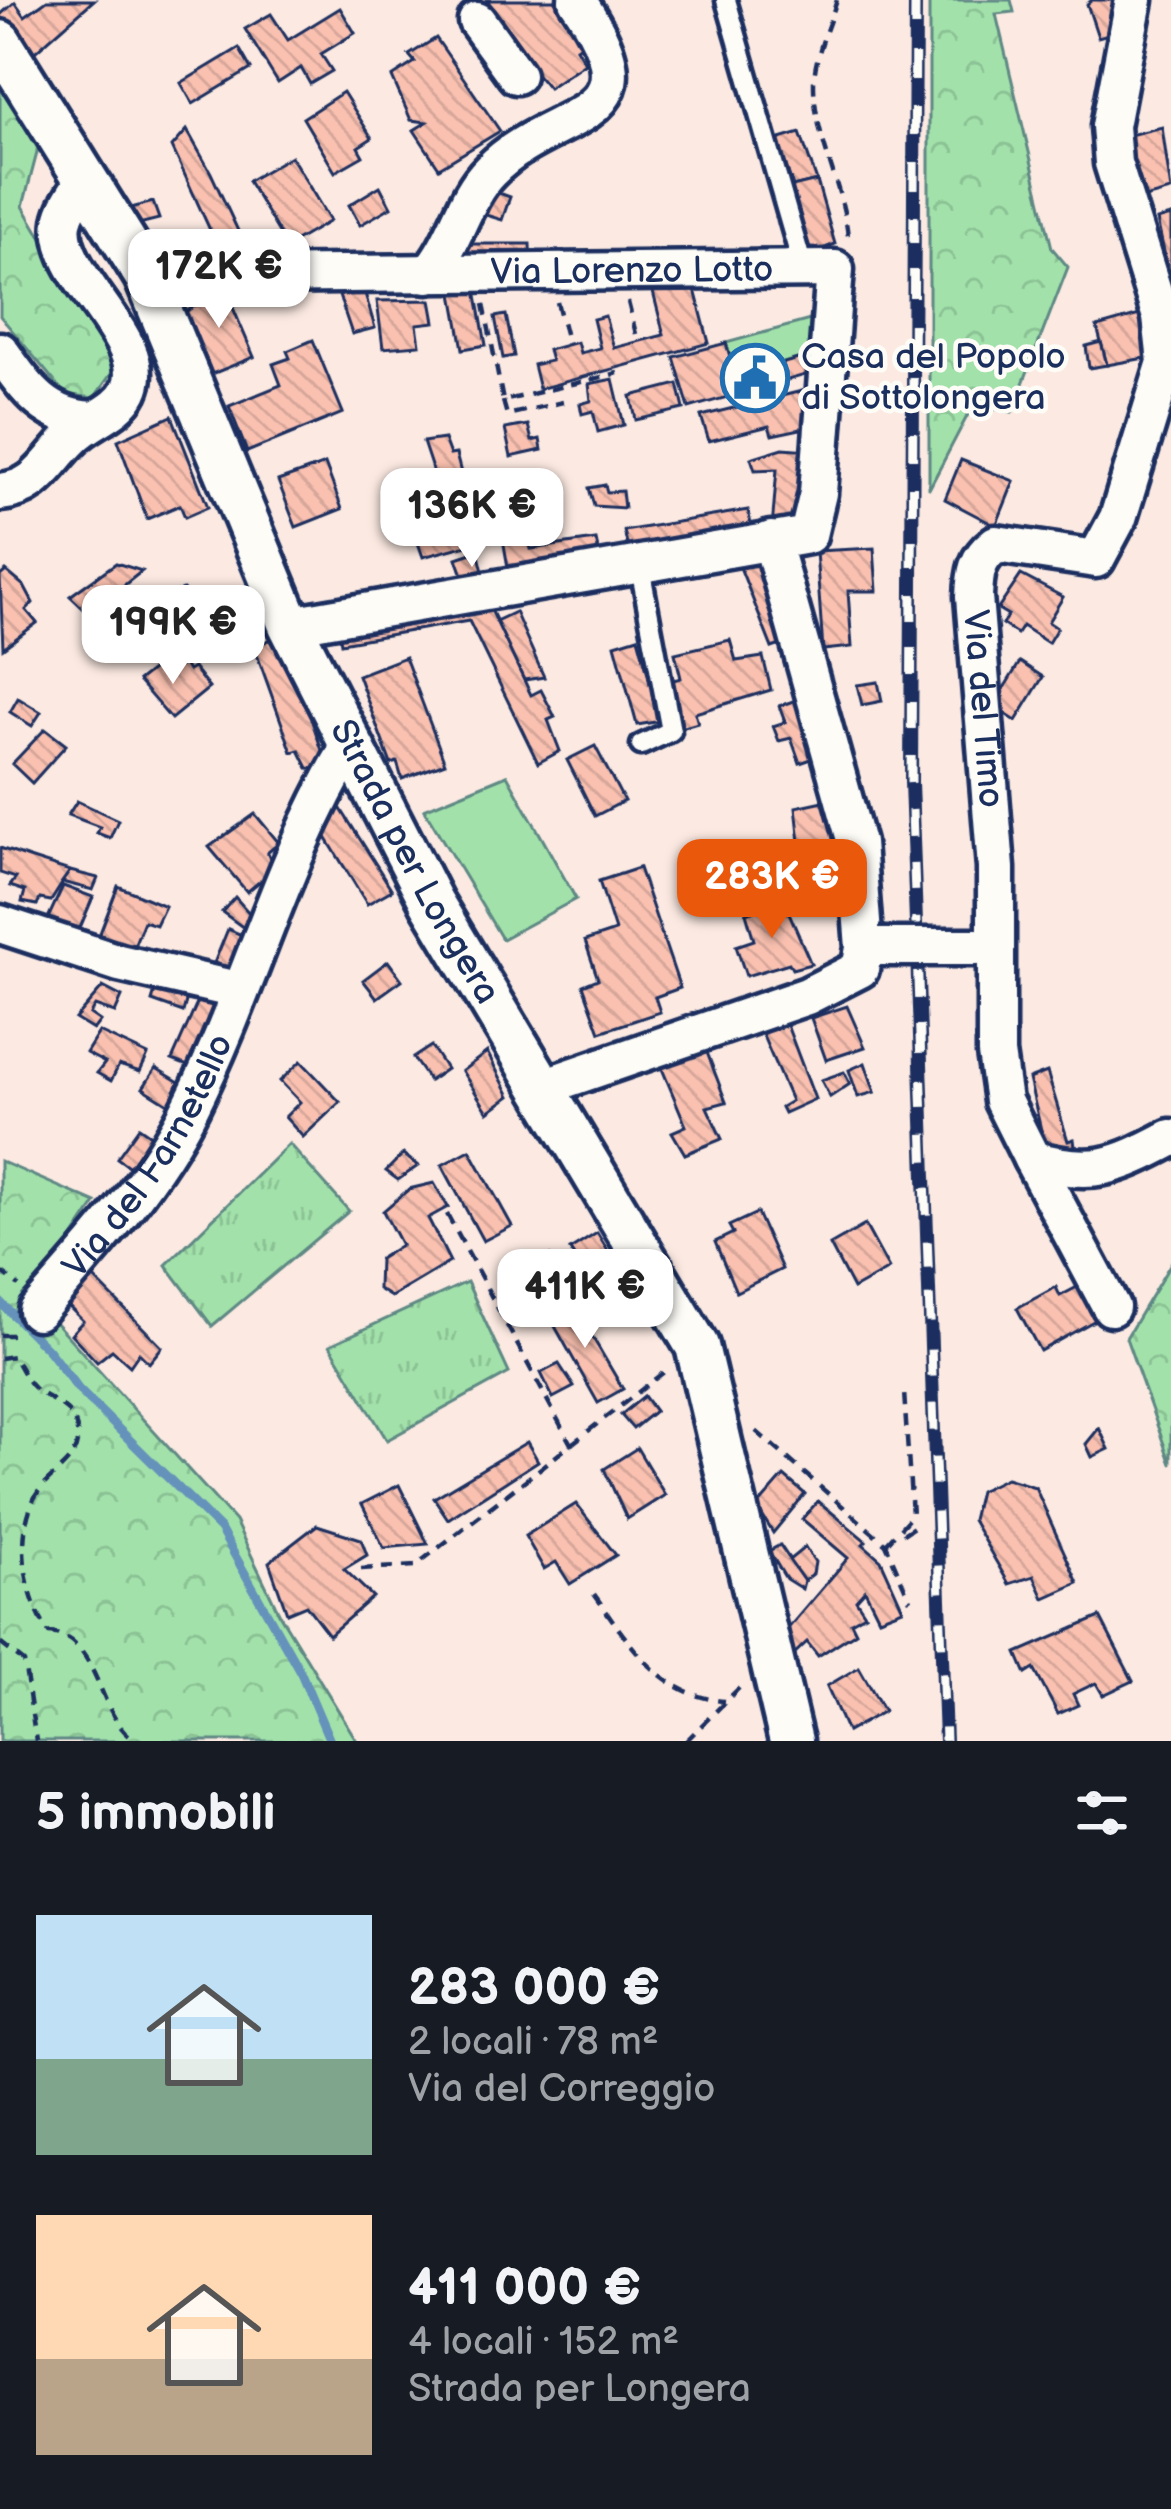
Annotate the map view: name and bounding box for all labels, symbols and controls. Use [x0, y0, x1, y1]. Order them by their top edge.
pin: 172K € [121, 229, 317, 331]
text: 172K € [155, 244, 283, 291]
street label: Via Lorenzo Lotto [490, 248, 774, 294]
place label: Casa del Popolo di Sottolongera [801, 336, 1066, 420]
public building icon: Casa del Popolo di Sottolongera [720, 343, 790, 413]
pin: 136K € [374, 468, 570, 570]
text: 136K € [407, 483, 537, 530]
pin: 199K € [75, 585, 271, 687]
text: 199K € [109, 600, 237, 647]
street label: Via del Timo [954, 608, 1013, 809]
street label: Strada per Longera [321, 713, 509, 1012]
pin: 283K € [674, 839, 870, 941]
text: 283K € [704, 854, 840, 901]
street label: Via del Farnetello [54, 1028, 243, 1287]
pin: 411K € [487, 1249, 683, 1351]
text: 411K € [524, 1264, 646, 1311]
icon: filters [1069, 1780, 1135, 1846]
text: 5 immobili [36, 1783, 276, 1844]
text: 283 000 € [408, 1958, 660, 2019]
icon: home [132, 1963, 276, 2107]
text: 2 locali · 78 m² [408, 2019, 659, 2066]
text: Via del Correggio [408, 2066, 715, 2113]
text: 411 000 € [408, 2258, 641, 2319]
icon: home [132, 2263, 276, 2407]
text: 4 locali · 152 m² [408, 2319, 679, 2366]
text: Strada per Longera [408, 2366, 751, 2413]

